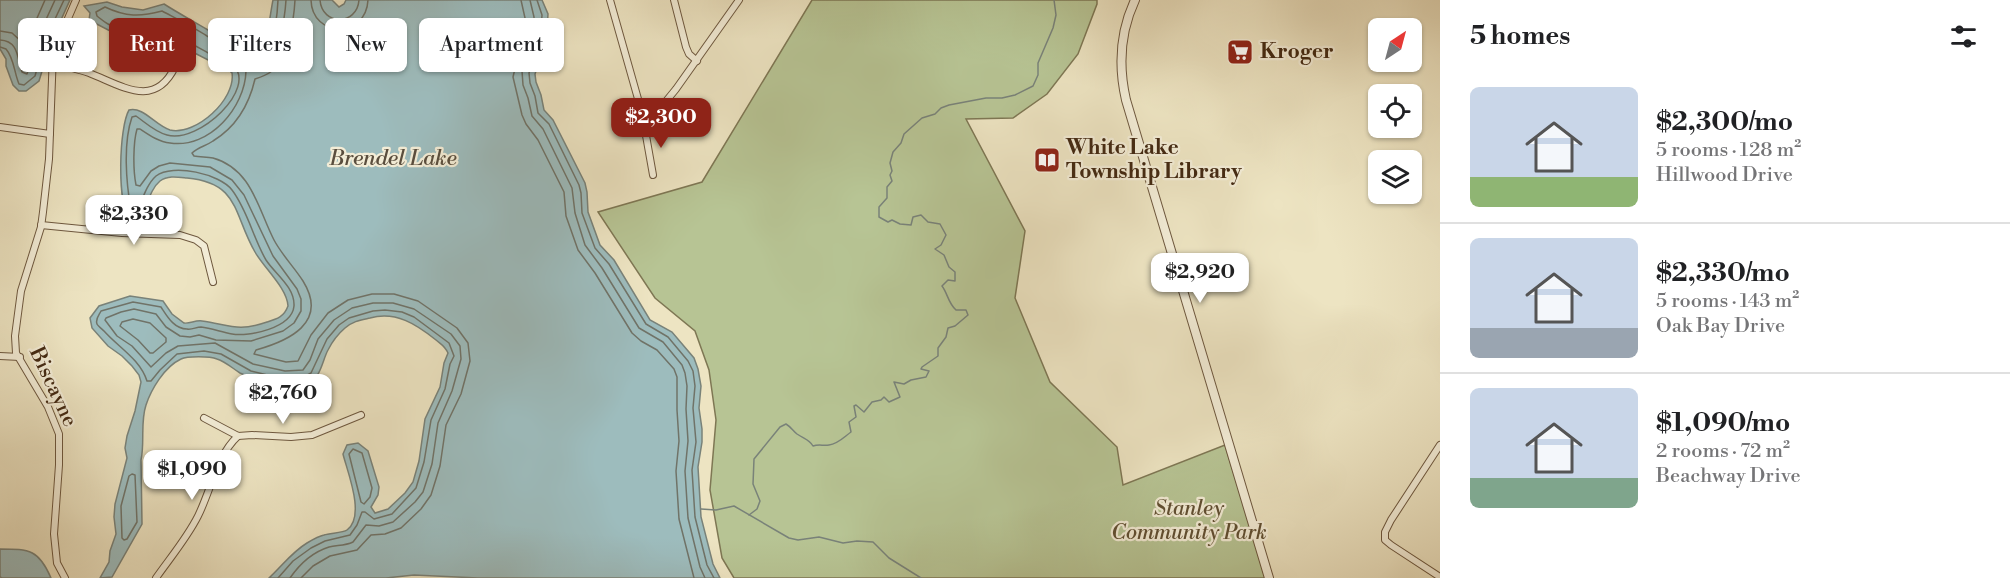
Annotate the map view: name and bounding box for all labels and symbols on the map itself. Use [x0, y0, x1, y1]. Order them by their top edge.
north arrow [1368, 18, 1422, 72]
supermarket icon: Kroger [1225, 37, 1255, 67]
place label: Kroger [1260, 39, 1334, 65]
pin: $2,300 [612, 98, 710, 149]
place label: White Lake Township Library [1065, 135, 1242, 185]
water label: Brendel Lake [328, 145, 457, 172]
library icon: White Lake Township Library [1032, 145, 1062, 175]
pin: $2,330 [85, 195, 183, 246]
pin: $2,920 [1151, 253, 1249, 304]
street label: Biscayne [23, 342, 83, 431]
pin: $2,760 [234, 374, 332, 425]
pin: $1,090 [143, 450, 241, 501]
park label: Stanley Community Park [1111, 496, 1267, 546]

